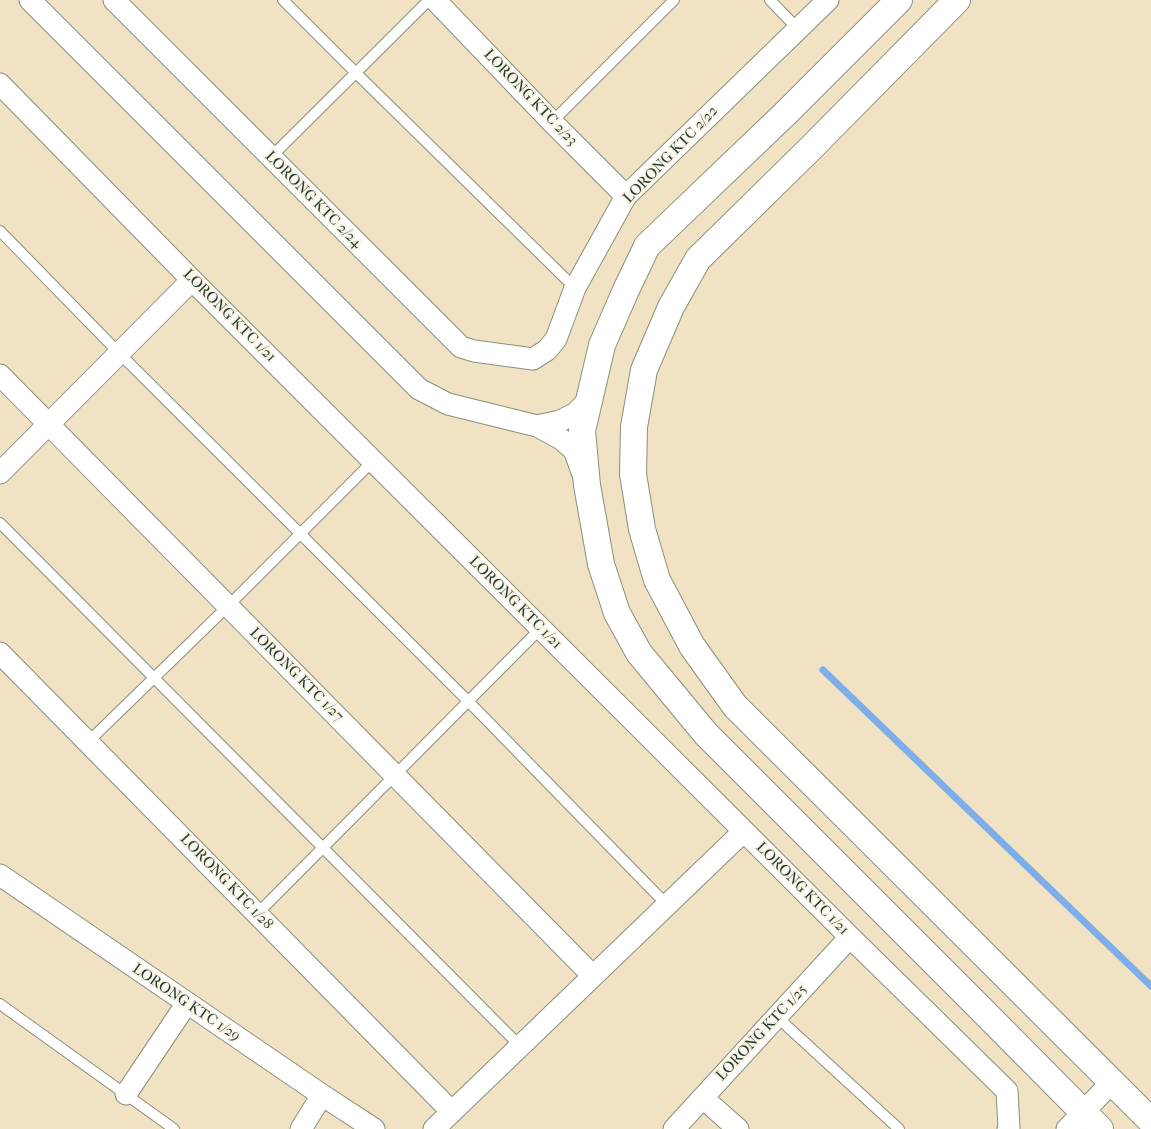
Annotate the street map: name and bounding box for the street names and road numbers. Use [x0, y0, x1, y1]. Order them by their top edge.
street label: LORONG KTC 2/23 [479, 46, 581, 150]
street label: LORONG KTC 2/22 [620, 102, 722, 208]
street label: LORONG KTC 2/24 [261, 148, 365, 252]
street label: LORONG KTC 1/21 [179, 266, 279, 366]
street label: LORONG KTC 1/21 [465, 553, 565, 653]
street label: LORONG KTC 1/27 [245, 624, 347, 726]
street label: LORONG KTC 1/28 [176, 830, 276, 934]
street label: LORONG KTC 1/21 [752, 839, 852, 939]
street label: LORONG KTC 1/29 [129, 960, 243, 1046]
street label: LORONG KTC 1/25 [713, 981, 811, 1085]

